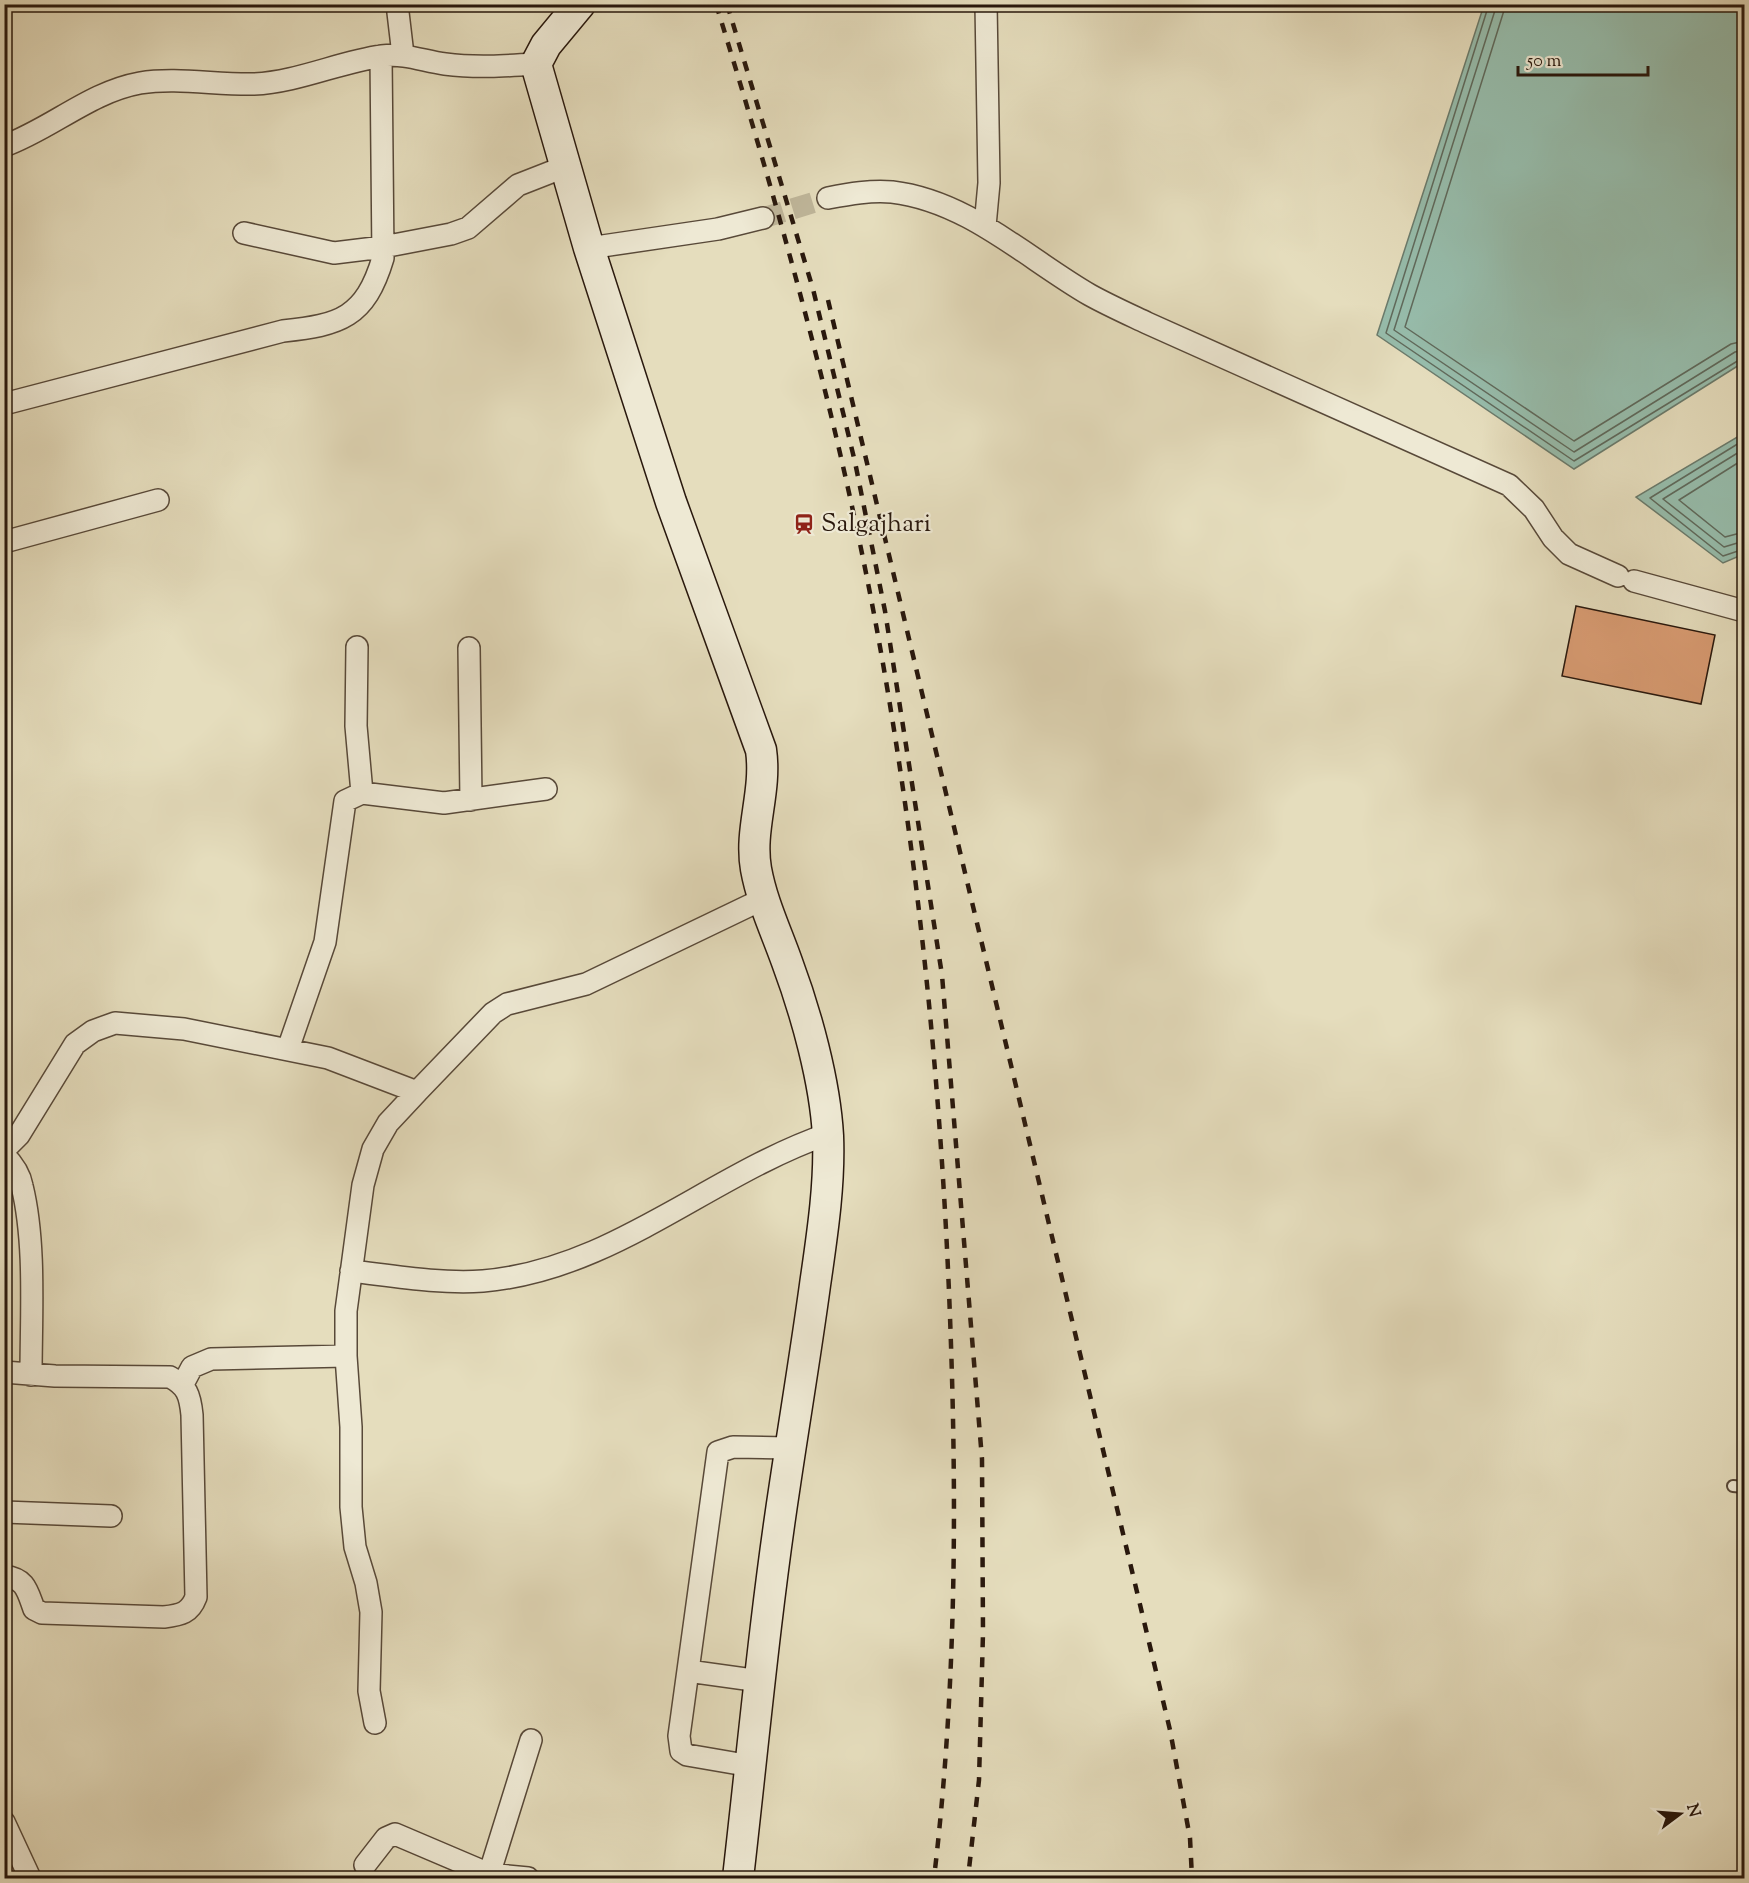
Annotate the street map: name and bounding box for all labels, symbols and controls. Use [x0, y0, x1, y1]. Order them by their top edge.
scale bar [1518, 39, 1648, 77]
text: 50 m [1526, 49, 1562, 75]
place label: Salgajhari [821, 506, 931, 543]
station icon: Salgajhari [792, 512, 816, 536]
north arrow [1650, 1784, 1710, 1844]
text: N [1679, 1801, 1705, 1820]

